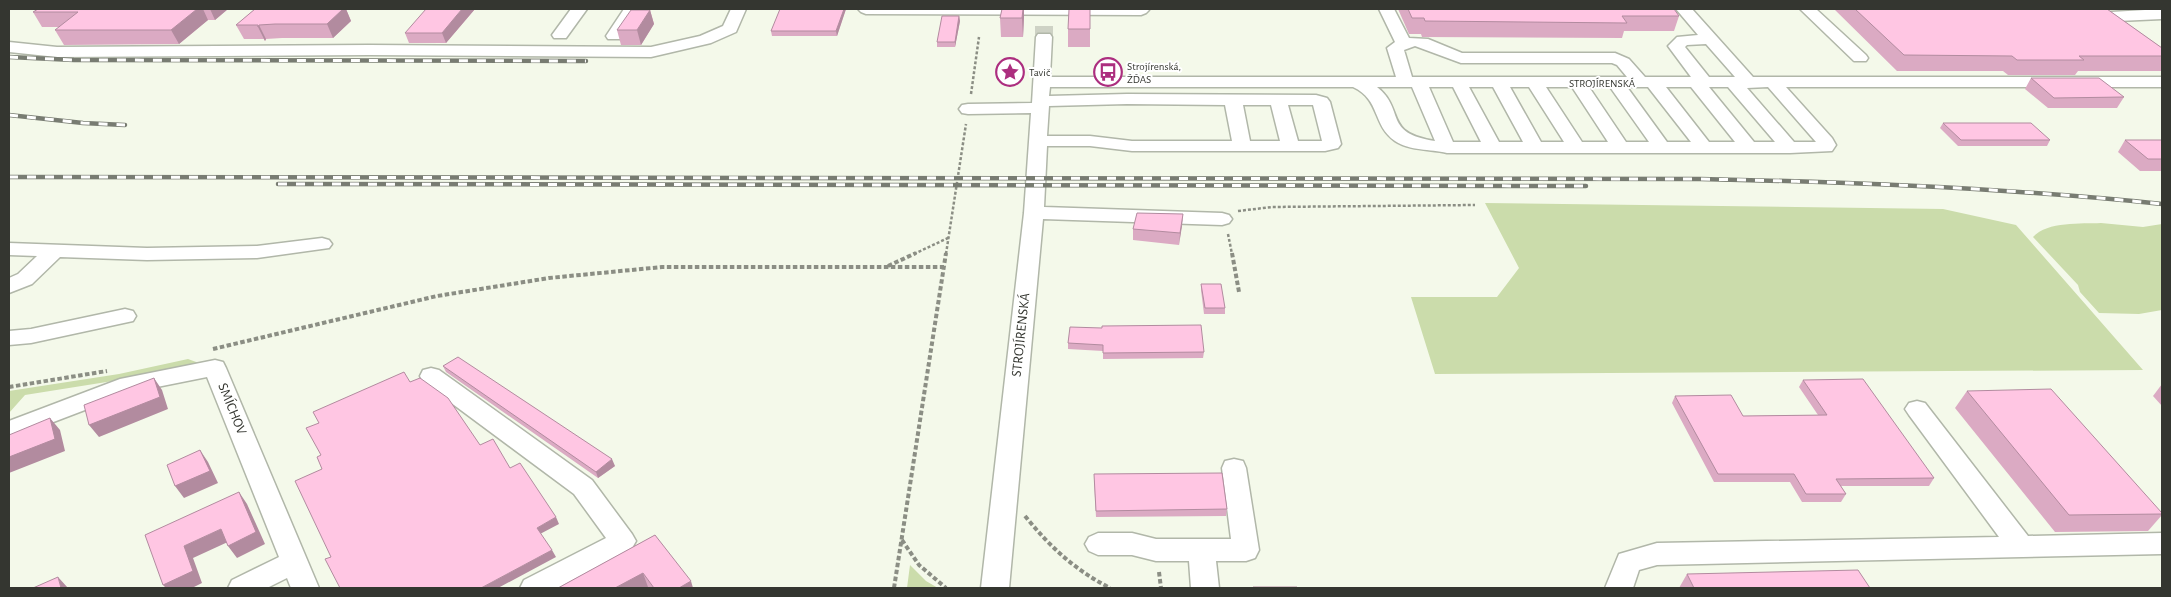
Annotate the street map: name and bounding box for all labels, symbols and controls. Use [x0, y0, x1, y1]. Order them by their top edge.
place icon: Tavič [995, 57, 1025, 87]
bus stop icon: Strojírenská, ŽĎAS [1093, 57, 1123, 87]
place label: Strojírenská, ŽĎAS [1127, 61, 1181, 85]
place label: Tavič [1029, 67, 1051, 78]
street label: STROJÍRENSKÁ [1569, 77, 1636, 89]
street label: STROJÍRENSKÁ [1007, 292, 1032, 378]
street label: SMÍCHOV [215, 380, 251, 437]

